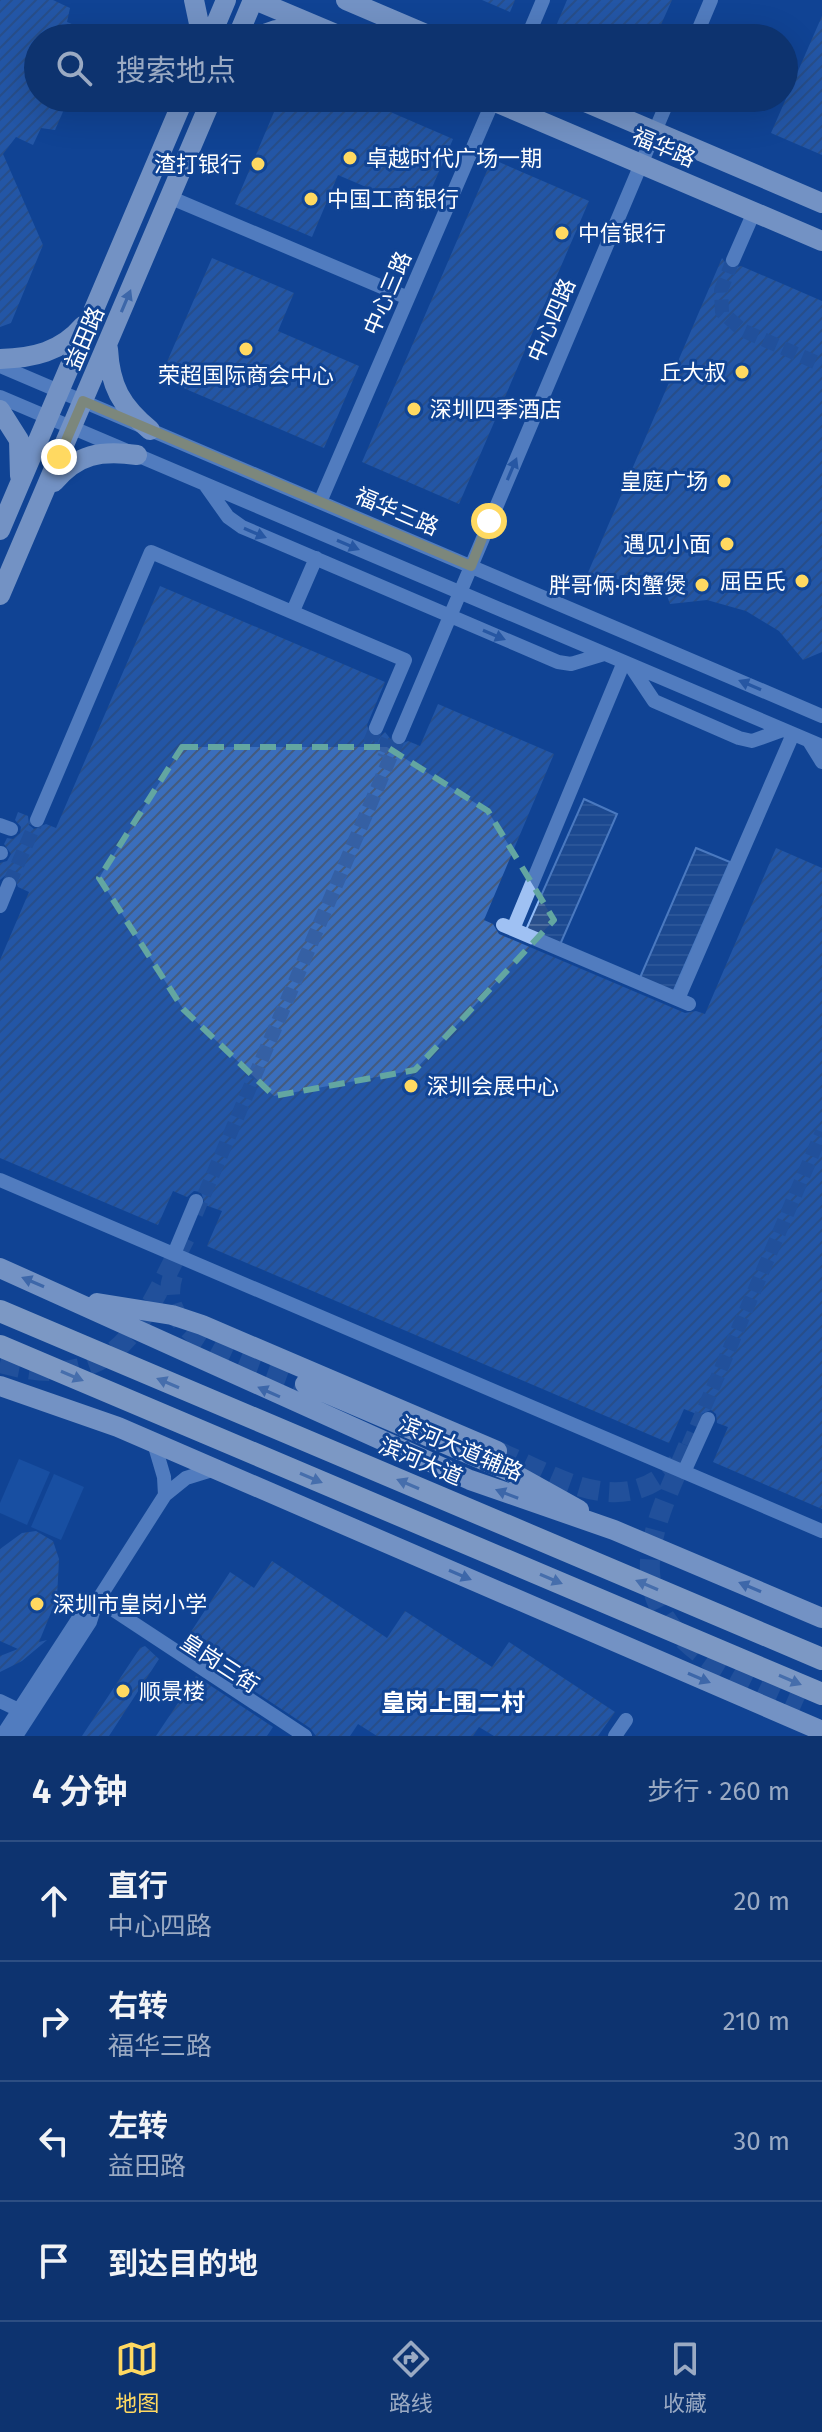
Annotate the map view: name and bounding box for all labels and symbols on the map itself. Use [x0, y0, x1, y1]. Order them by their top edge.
street label: 福华路 [628, 122, 699, 173]
place label: 卓越时代广场一期 [366, 145, 542, 172]
marker: 卓越时代广场一期 [341, 149, 359, 167]
place label: 渣打银行 [154, 151, 242, 178]
marker: 渣打银行 [249, 155, 267, 173]
place label: 中国工商银行 [327, 186, 459, 213]
marker: 中国工商银行 [302, 190, 320, 208]
place label: 中信银行 [578, 220, 666, 247]
marker: 中信银行 [553, 224, 571, 242]
street label: 中心三路 [358, 247, 417, 339]
street label: 中心四路 [522, 274, 581, 366]
one-way arrow [119, 289, 132, 313]
street label: 益田路 [59, 303, 110, 374]
marker: 荣超国际商会中心 [237, 340, 255, 358]
place label: 丘大叔 [660, 359, 726, 386]
place label: 荣超国际商会中心 [158, 362, 334, 389]
marker: 丘大叔 [733, 363, 751, 381]
place label: 深圳四季酒店 [430, 396, 562, 423]
marker: 深圳四季酒店 [405, 400, 423, 418]
route end [41, 439, 77, 475]
one-way arrow [505, 457, 518, 481]
place label: 皇庭广场 [620, 468, 708, 495]
marker: 皇庭广场 [715, 472, 733, 490]
street label: 福华三路 [351, 482, 443, 541]
route start [471, 503, 507, 539]
one-way arrow [244, 526, 267, 539]
place label: 遇见小面 [623, 531, 711, 558]
marker: 遇见小面 [718, 535, 736, 553]
one-way arrow [336, 538, 360, 551]
place label: 屈臣氏 [720, 568, 786, 595]
place label: 胖哥俩·肉蟹煲 [549, 572, 686, 599]
marker: 屈臣氏 [793, 572, 811, 590]
marker: 胖哥俩·肉蟹煲 [693, 576, 711, 594]
one-way arrow [483, 629, 506, 642]
one-way arrow [738, 679, 762, 692]
place label: 深圳会展中心 [427, 1073, 559, 1100]
marker: 深圳会展中心 [402, 1077, 420, 1095]
one-way arrow [21, 1276, 45, 1289]
one-way arrow [60, 1370, 84, 1383]
one-way arrow [156, 1376, 180, 1389]
one-way arrow [257, 1385, 281, 1398]
street label: 滨河大道辅路 [395, 1410, 527, 1486]
street label: 滨河大道 [375, 1432, 467, 1490]
one-way arrow [299, 1471, 323, 1484]
one-way arrow [396, 1477, 420, 1490]
one-way arrow [495, 1487, 519, 1500]
one-way arrow [449, 1569, 472, 1582]
one-way arrow [539, 1572, 563, 1585]
one-way arrow [635, 1579, 659, 1592]
one-way arrow [738, 1581, 762, 1594]
place label: 深圳市皇岗小学 [53, 1591, 207, 1618]
marker: 深圳市皇岗小学 [28, 1595, 46, 1613]
street label: 皇岗三街 [175, 1628, 264, 1699]
one-way arrow [687, 1672, 711, 1685]
one-way arrow [778, 1674, 802, 1687]
place label: 顺景楼 [139, 1678, 205, 1705]
marker: 顺景楼 [114, 1682, 132, 1700]
district label: 皇岗上围二村 [381, 1689, 525, 1717]

